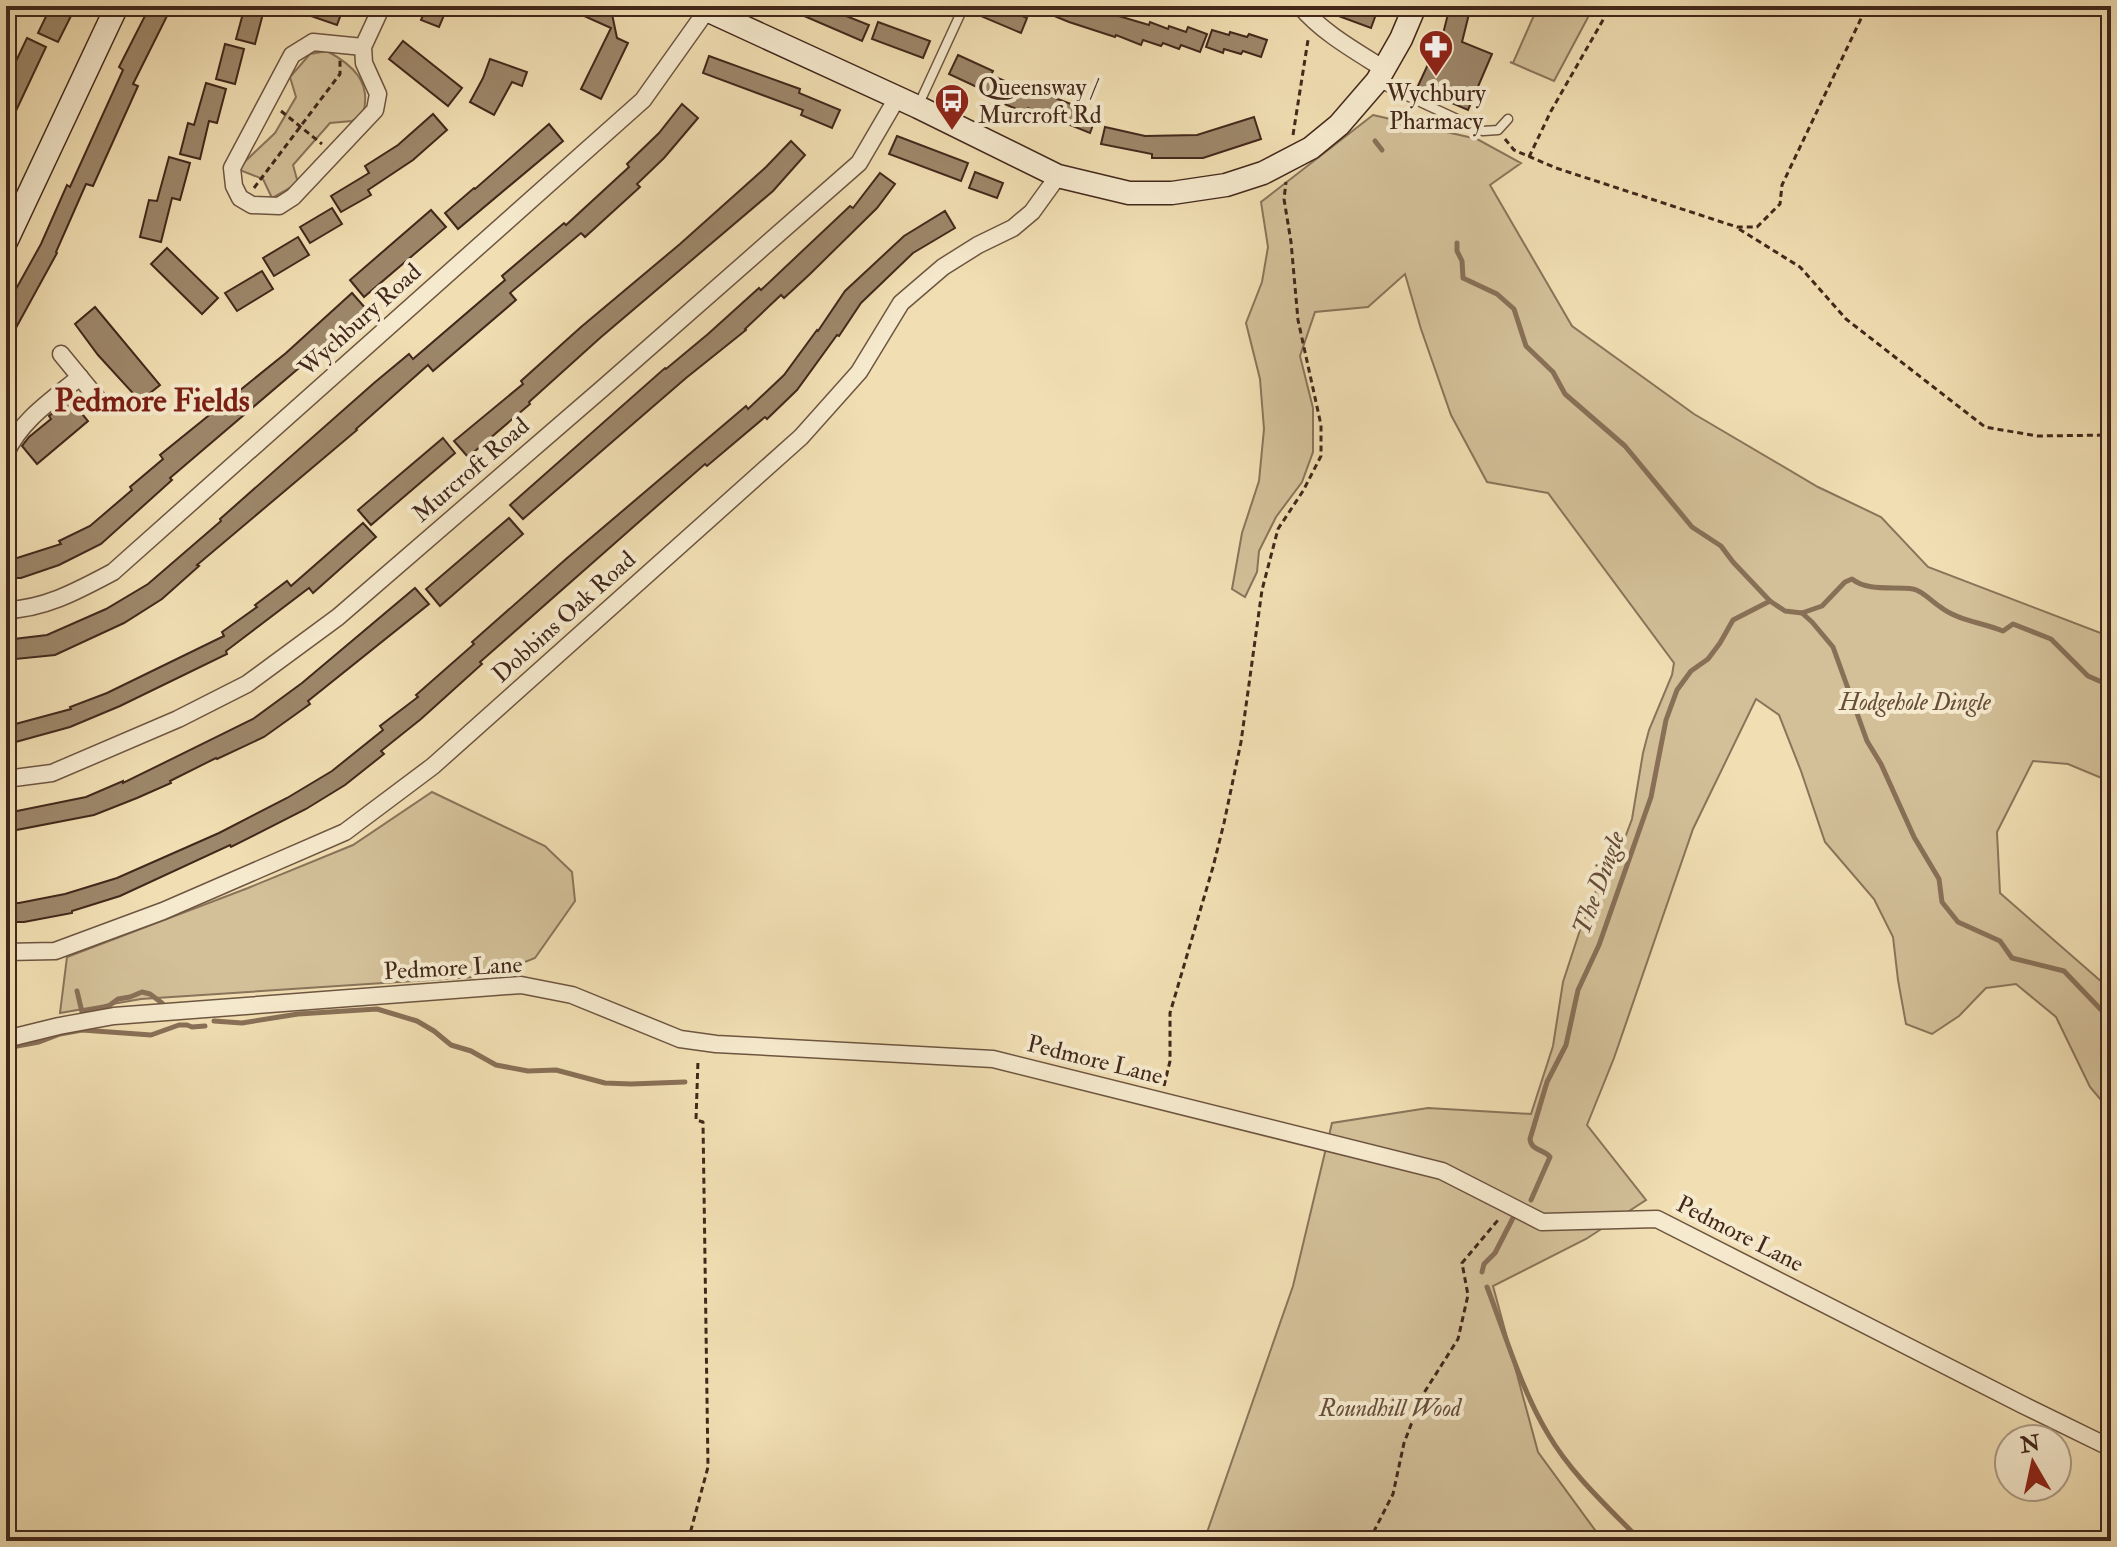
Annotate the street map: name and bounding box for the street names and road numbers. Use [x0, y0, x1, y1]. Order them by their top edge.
street label: Wychbury Road [291, 257, 428, 384]
street label: Murcroft Road [406, 411, 536, 529]
street label: Dobbins Oak Road [486, 544, 642, 690]
street label: Pedmore Lane [383, 949, 523, 987]
street label: Pedmore Lane [1024, 1028, 1166, 1092]
street label: Pedmore Lane [1671, 1189, 1809, 1279]

